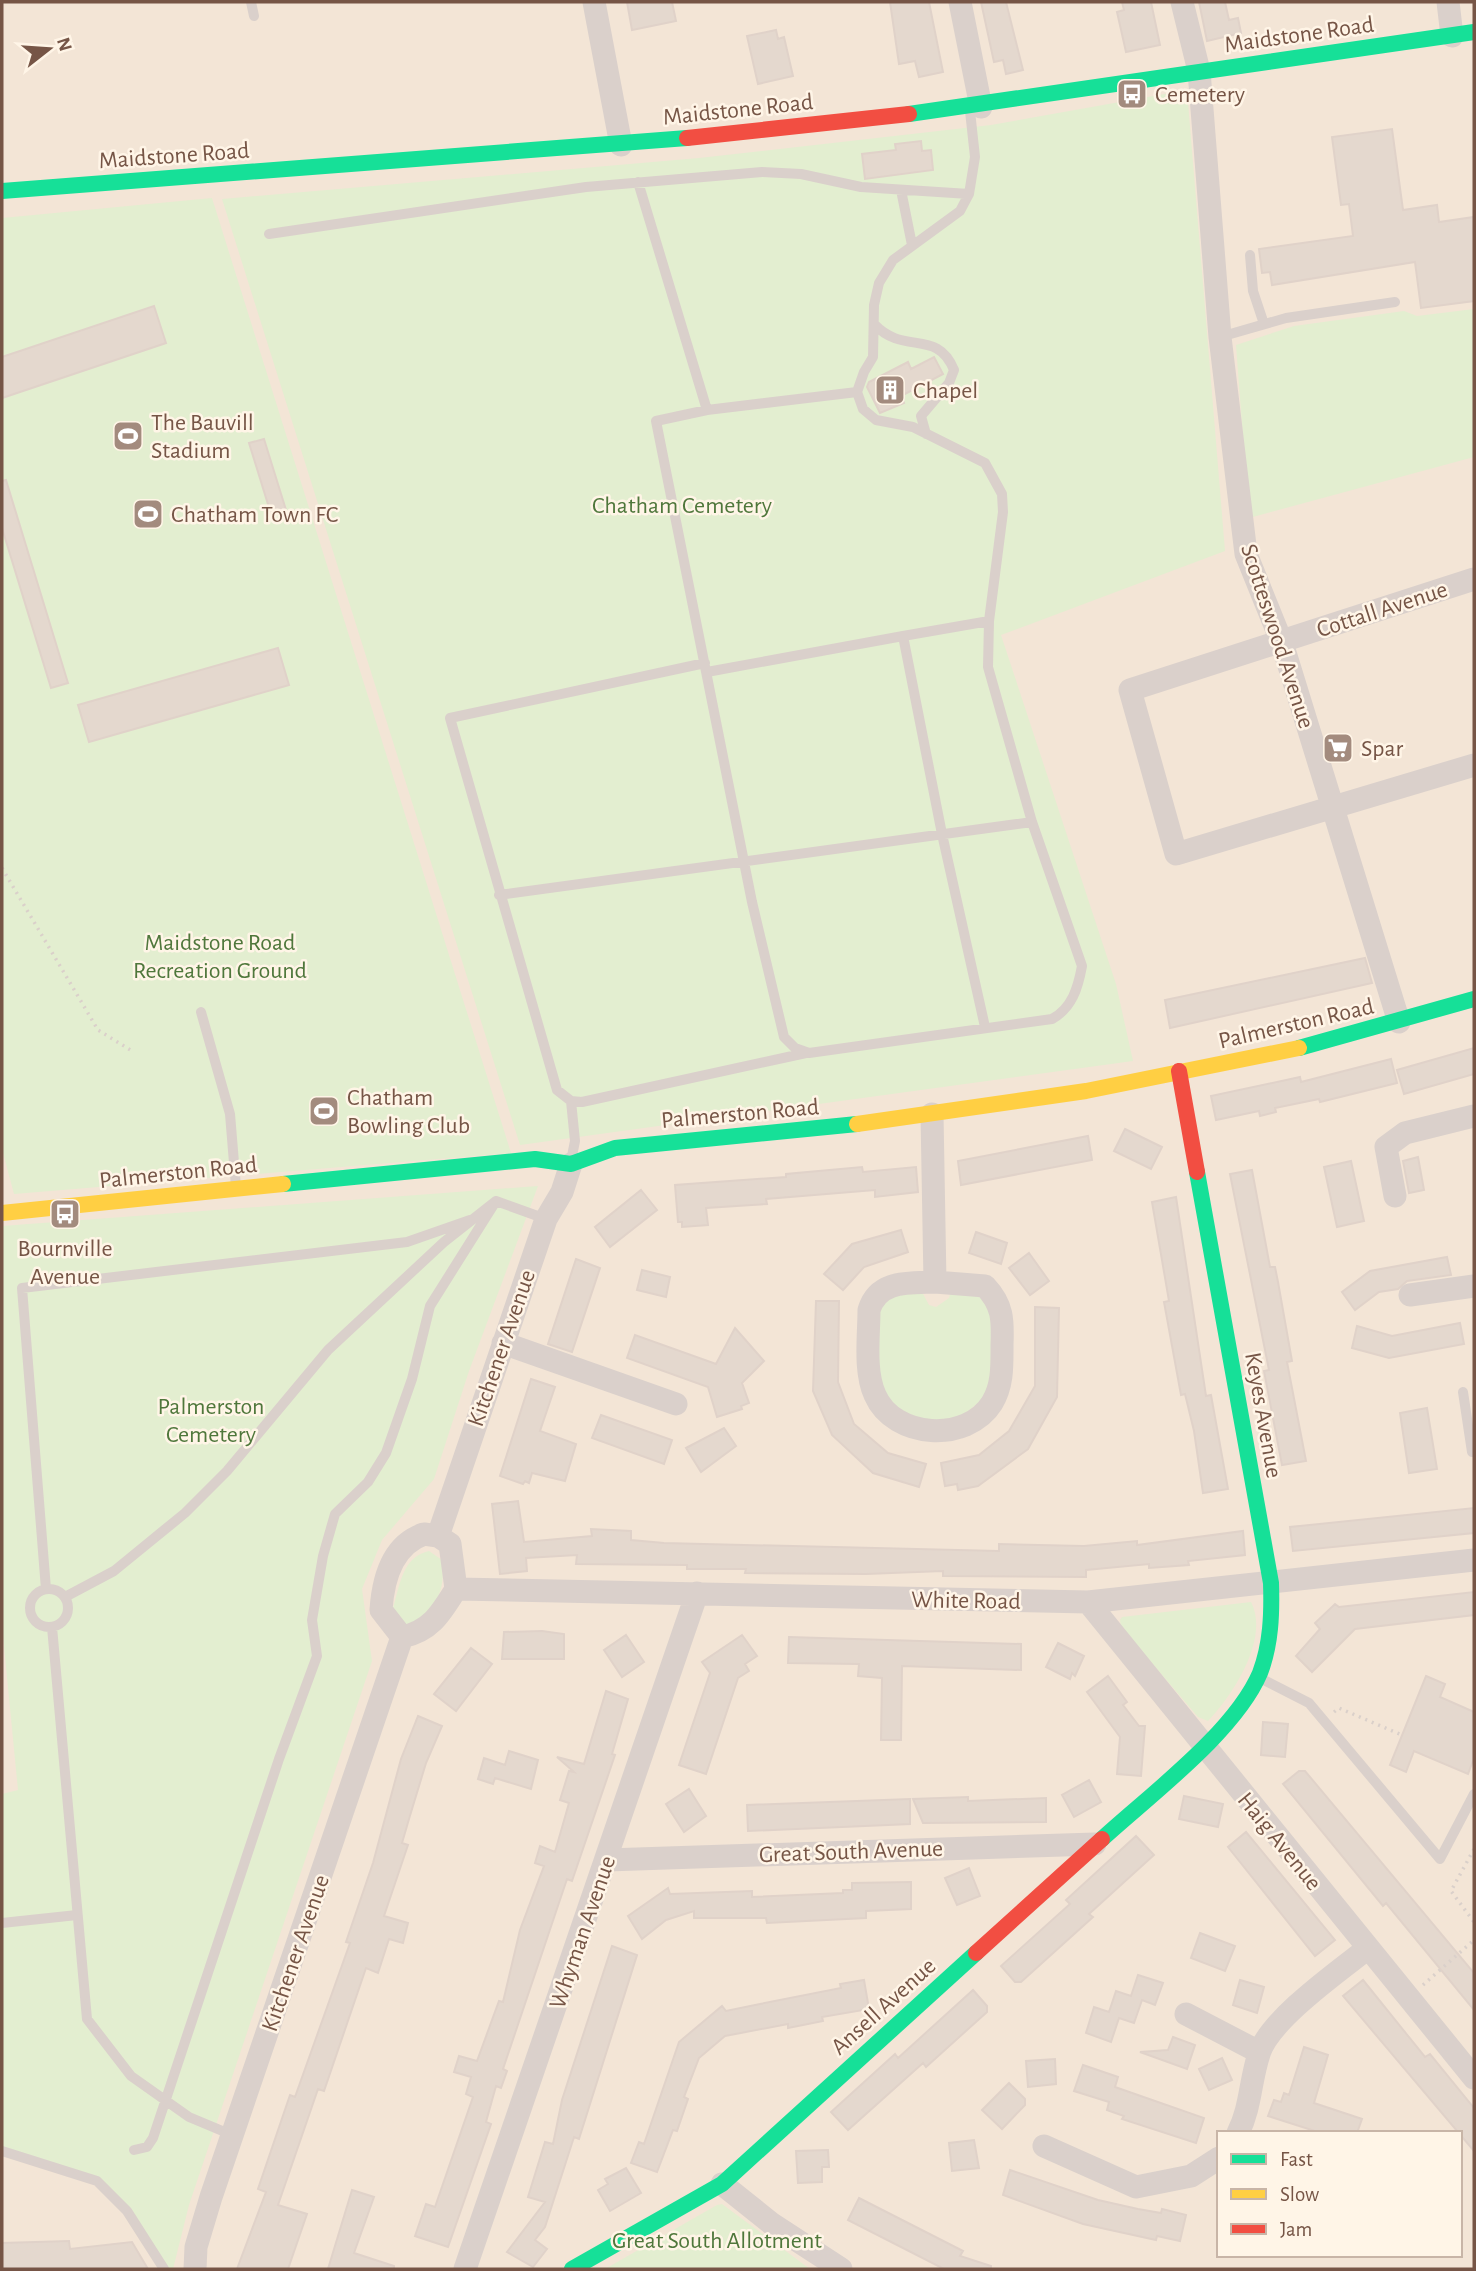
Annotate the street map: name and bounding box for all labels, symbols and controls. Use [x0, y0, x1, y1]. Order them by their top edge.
street label: Maidstone Road [1223, 13, 1376, 57]
north arrow [14, 14, 84, 84]
text: N [53, 35, 75, 54]
bus stop icon: Cemetery [1115, 77, 1149, 111]
place label: Cemetery [1155, 83, 1245, 107]
street label: Maidstone Road [662, 90, 814, 130]
street label: Maidstone Road [98, 139, 250, 173]
building icon: Chapel [873, 373, 907, 407]
place label: Chapel [913, 379, 978, 403]
place label: The Bauvill Stadium [151, 411, 254, 463]
sports icon: The Bauvill Stadium [111, 419, 145, 453]
park label: Chatham Cemetery [592, 494, 772, 518]
sports icon: Chatham Town FC [131, 497, 165, 531]
place label: Chatham Town FC [171, 503, 338, 527]
street label: Scotteswood Avenue [1236, 541, 1318, 732]
street label: Cottall Avenue [1314, 578, 1451, 642]
supermarket icon: Spar [1321, 731, 1355, 765]
place label: Spar [1361, 737, 1403, 761]
park label: Maidstone Road Recreation Ground [133, 931, 307, 983]
street label: Palmerston Road [1216, 994, 1376, 1054]
place label: Chatham Bowling Club [347, 1086, 470, 1138]
sports icon: Chatham Bowling Club [307, 1094, 341, 1128]
street label: Palmerston Road [660, 1095, 820, 1133]
street label: Palmerston Road [98, 1153, 258, 1193]
bus stop icon: Bournville Avenue [48, 1197, 82, 1231]
place label: Bournville Avenue [18, 1237, 113, 1289]
street label: Kitchener Avenue [464, 1267, 540, 1430]
street label: Keyes Avenue [1240, 1350, 1286, 1480]
park label: Palmerston Cemetery [157, 1395, 265, 1447]
street label: White Road [911, 1588, 1021, 1614]
street label: Haig Avenue [1233, 1788, 1326, 1895]
street label: Great South Avenue [759, 1837, 944, 1867]
street label: Whyman Avenue [546, 1853, 620, 2012]
street label: Kitchener Avenue [258, 1872, 334, 2035]
street label: Ansell Avenue [827, 1954, 941, 2060]
legend [1217, 2131, 1462, 2257]
text: Fast [1280, 2149, 1313, 2170]
text: Slow [1280, 2184, 1319, 2205]
text: Jam [1280, 2219, 1312, 2240]
park label: Great South Allotment [612, 2229, 822, 2253]

